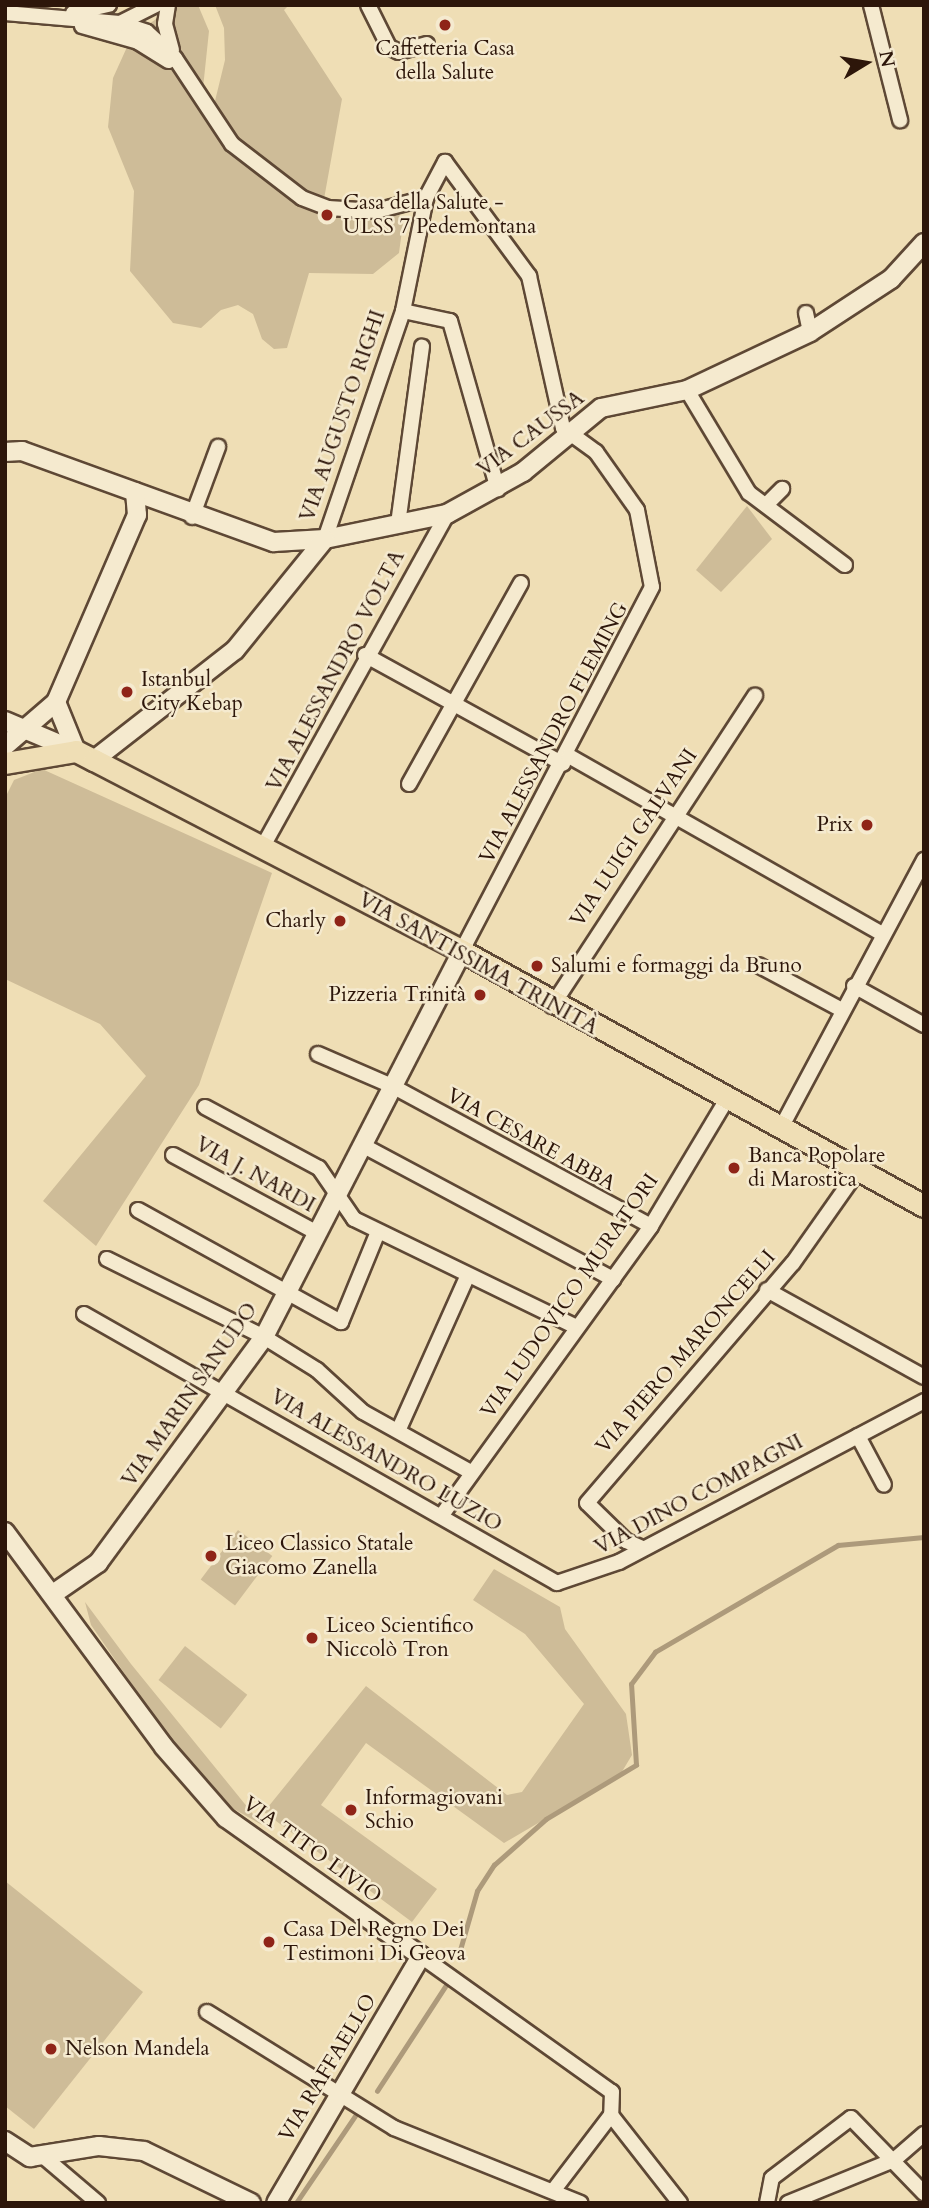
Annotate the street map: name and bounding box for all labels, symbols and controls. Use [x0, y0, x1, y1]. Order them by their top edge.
marker: Caffetteria Casa della Salute [437, 17, 453, 33]
north arrow [831, 28, 901, 98]
place label: Caffetteria Casa della Salute [375, 36, 515, 86]
text: N [872, 48, 901, 70]
place label: Casa della Salute - ULSS 7 Pedemontana [343, 190, 536, 240]
marker: Casa della Salute - ULSS 7 Pedemontana [317, 205, 337, 225]
street label: VIA AUGUSTO RIGHI [295, 307, 391, 525]
street label: VIA CAUSSA [473, 386, 589, 482]
street label: VIA ALESSANDRO VOLTA [262, 546, 410, 796]
street label: VIA ALESSANDRO FLEMING [474, 598, 634, 868]
place label: Istanbul City Kebap [141, 667, 243, 717]
marker: Istanbul City Kebap [119, 684, 135, 700]
street label: VIA LUIGI GALVANI [565, 744, 703, 932]
place label: Prix [817, 812, 853, 838]
marker: Prix [859, 817, 875, 833]
street label: VIA SANTISSIMA TRINITÀ [354, 887, 602, 1041]
place label: Charly [265, 908, 326, 934]
marker: Charly [332, 913, 348, 929]
place label: Salumi e formaggi da Bruno [551, 953, 802, 979]
marker: Salumi e formaggi da Bruno [529, 958, 545, 974]
place label: Pizzeria Trinità [329, 982, 466, 1008]
marker: Pizzeria Trinità [472, 987, 488, 1003]
street label: VIA CESARE ABBA [442, 1083, 620, 1197]
street label: VIA J. NARDI [191, 1132, 319, 1218]
place label: Banca Popolare di Marostica [748, 1143, 885, 1193]
marker: Banca Popolare di Marostica [726, 1160, 742, 1176]
street label: VIA LUDOVICO MURATORI [476, 1169, 664, 1423]
street label: VIA PIERO MARONCELLI [591, 1245, 781, 1459]
street label: VIA MARIN SANUDO [117, 1298, 263, 1492]
street label: VIA ALESSANDRO LUZIO [266, 1384, 506, 1538]
street label: VIA DINO COMPAGNI [591, 1429, 807, 1561]
place label: Liceo Classico Statale Giacomo Zanella [225, 1531, 414, 1581]
marker: Liceo Classico Statale Giacomo Zanella [203, 1548, 219, 1564]
place label: Liceo Scientifico Niccolò Tron [326, 1613, 473, 1663]
marker: Liceo Scientifico Niccolò Tron [304, 1630, 320, 1646]
place label: Informagiovani Schio [365, 1785, 503, 1835]
street label: VIA TITO LIVIO [238, 1791, 386, 1909]
marker: Informagiovani Schio [343, 1802, 359, 1818]
place label: Casa Del Regno Dei Testimoni Di Geova [283, 1917, 466, 1967]
marker: Casa Del Regno Dei Testimoni Di Geova [261, 1934, 277, 1950]
street label: VIA RAFFAELLO [274, 1989, 382, 2147]
place label: Nelson Mandela [65, 2036, 210, 2062]
marker: Nelson Mandela [43, 2041, 59, 2057]

